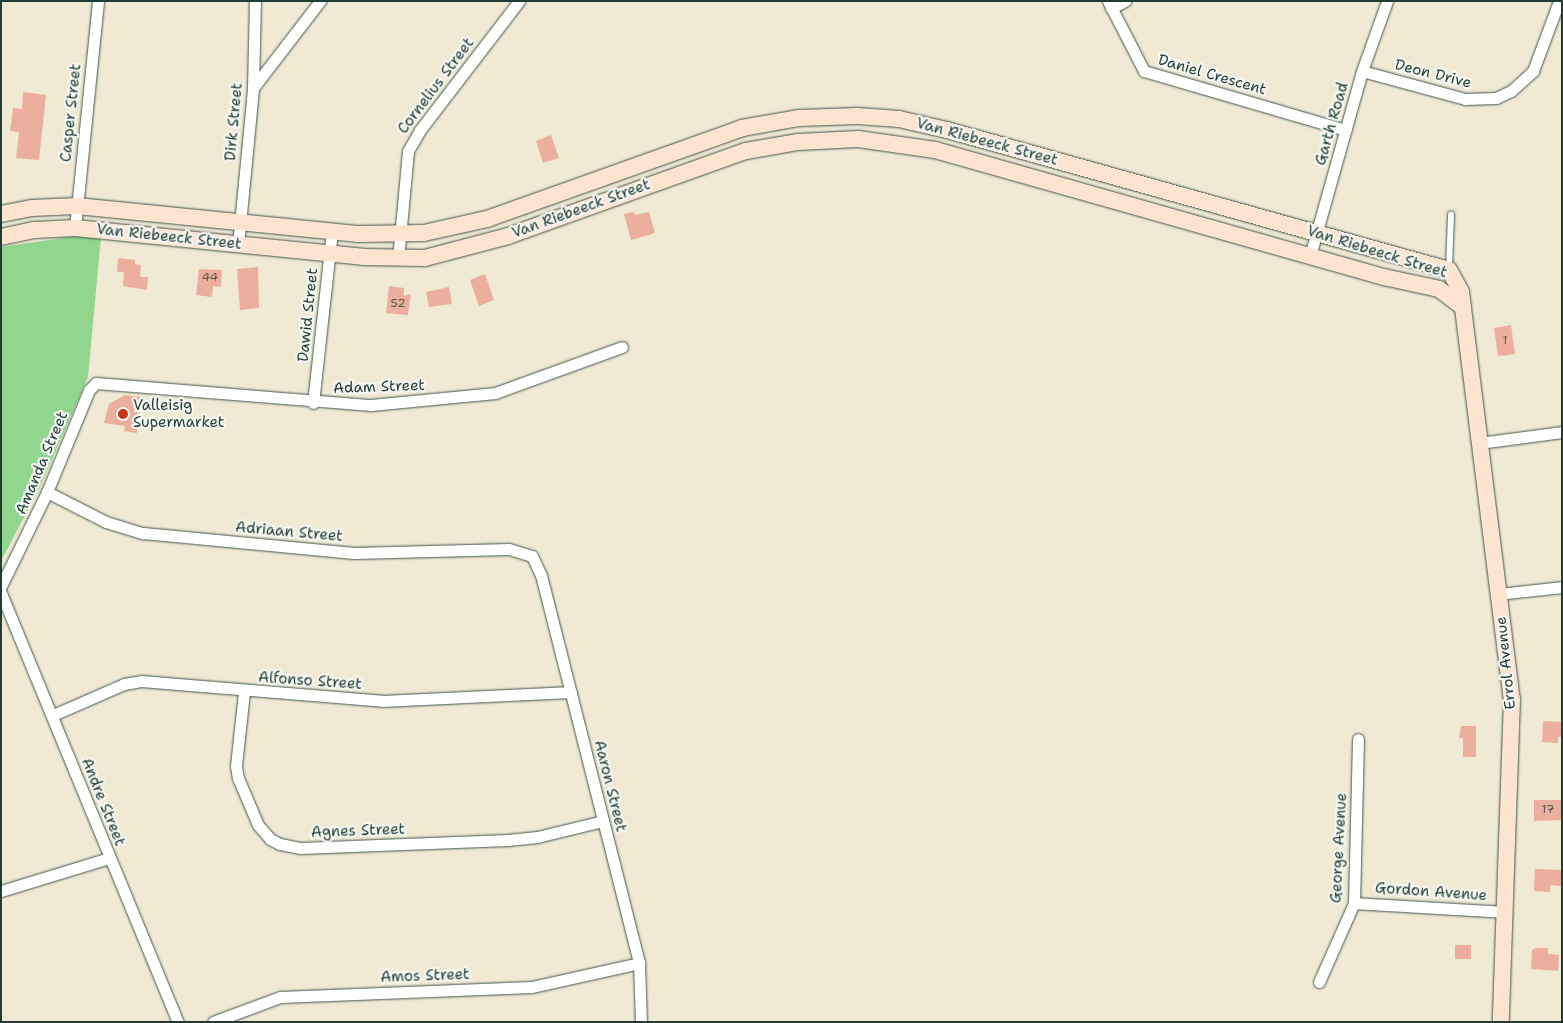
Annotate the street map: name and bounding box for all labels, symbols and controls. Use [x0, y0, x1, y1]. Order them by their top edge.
street label: Cornelius Street [394, 34, 478, 138]
street label: Daniel Crescent [1156, 51, 1268, 99]
street label: Deon Drive [1393, 56, 1473, 92]
street label: Casper Street [57, 63, 85, 163]
street label: Garth Road [1312, 80, 1352, 168]
street label: Dirk Street [222, 82, 246, 162]
street label: Van Riebeeck Street [914, 114, 1060, 170]
street label: Van Riebeeck Street [509, 176, 653, 242]
street label: Van Riebeeck Street [96, 220, 242, 254]
street label: Van Riebeeck Street [1305, 222, 1449, 282]
street label: Dawid Street [294, 267, 322, 363]
house number: 44 [202, 271, 218, 285]
house number: 52 [390, 297, 406, 311]
house number: 1 [1502, 334, 1508, 348]
street label: Adam Street [333, 376, 425, 398]
place label: Valleisig Supermarket [133, 396, 224, 431]
marker: Valleisig Supermarket [117, 408, 129, 420]
street label: Amanda Street [12, 409, 72, 517]
street label: Adriaan Street [235, 518, 343, 546]
street label: Errol Avenue [1492, 616, 1520, 710]
street label: Alfonso Street [258, 668, 362, 694]
street label: Aaron Street [590, 738, 630, 834]
street label: Andre Street [77, 755, 129, 849]
street label: George Avenue [1327, 792, 1351, 904]
house number: 17 [1542, 803, 1554, 817]
street label: Agnes Street [311, 820, 405, 842]
street label: Gordon Avenue [1374, 879, 1488, 905]
street label: Amos Street [380, 965, 470, 987]

